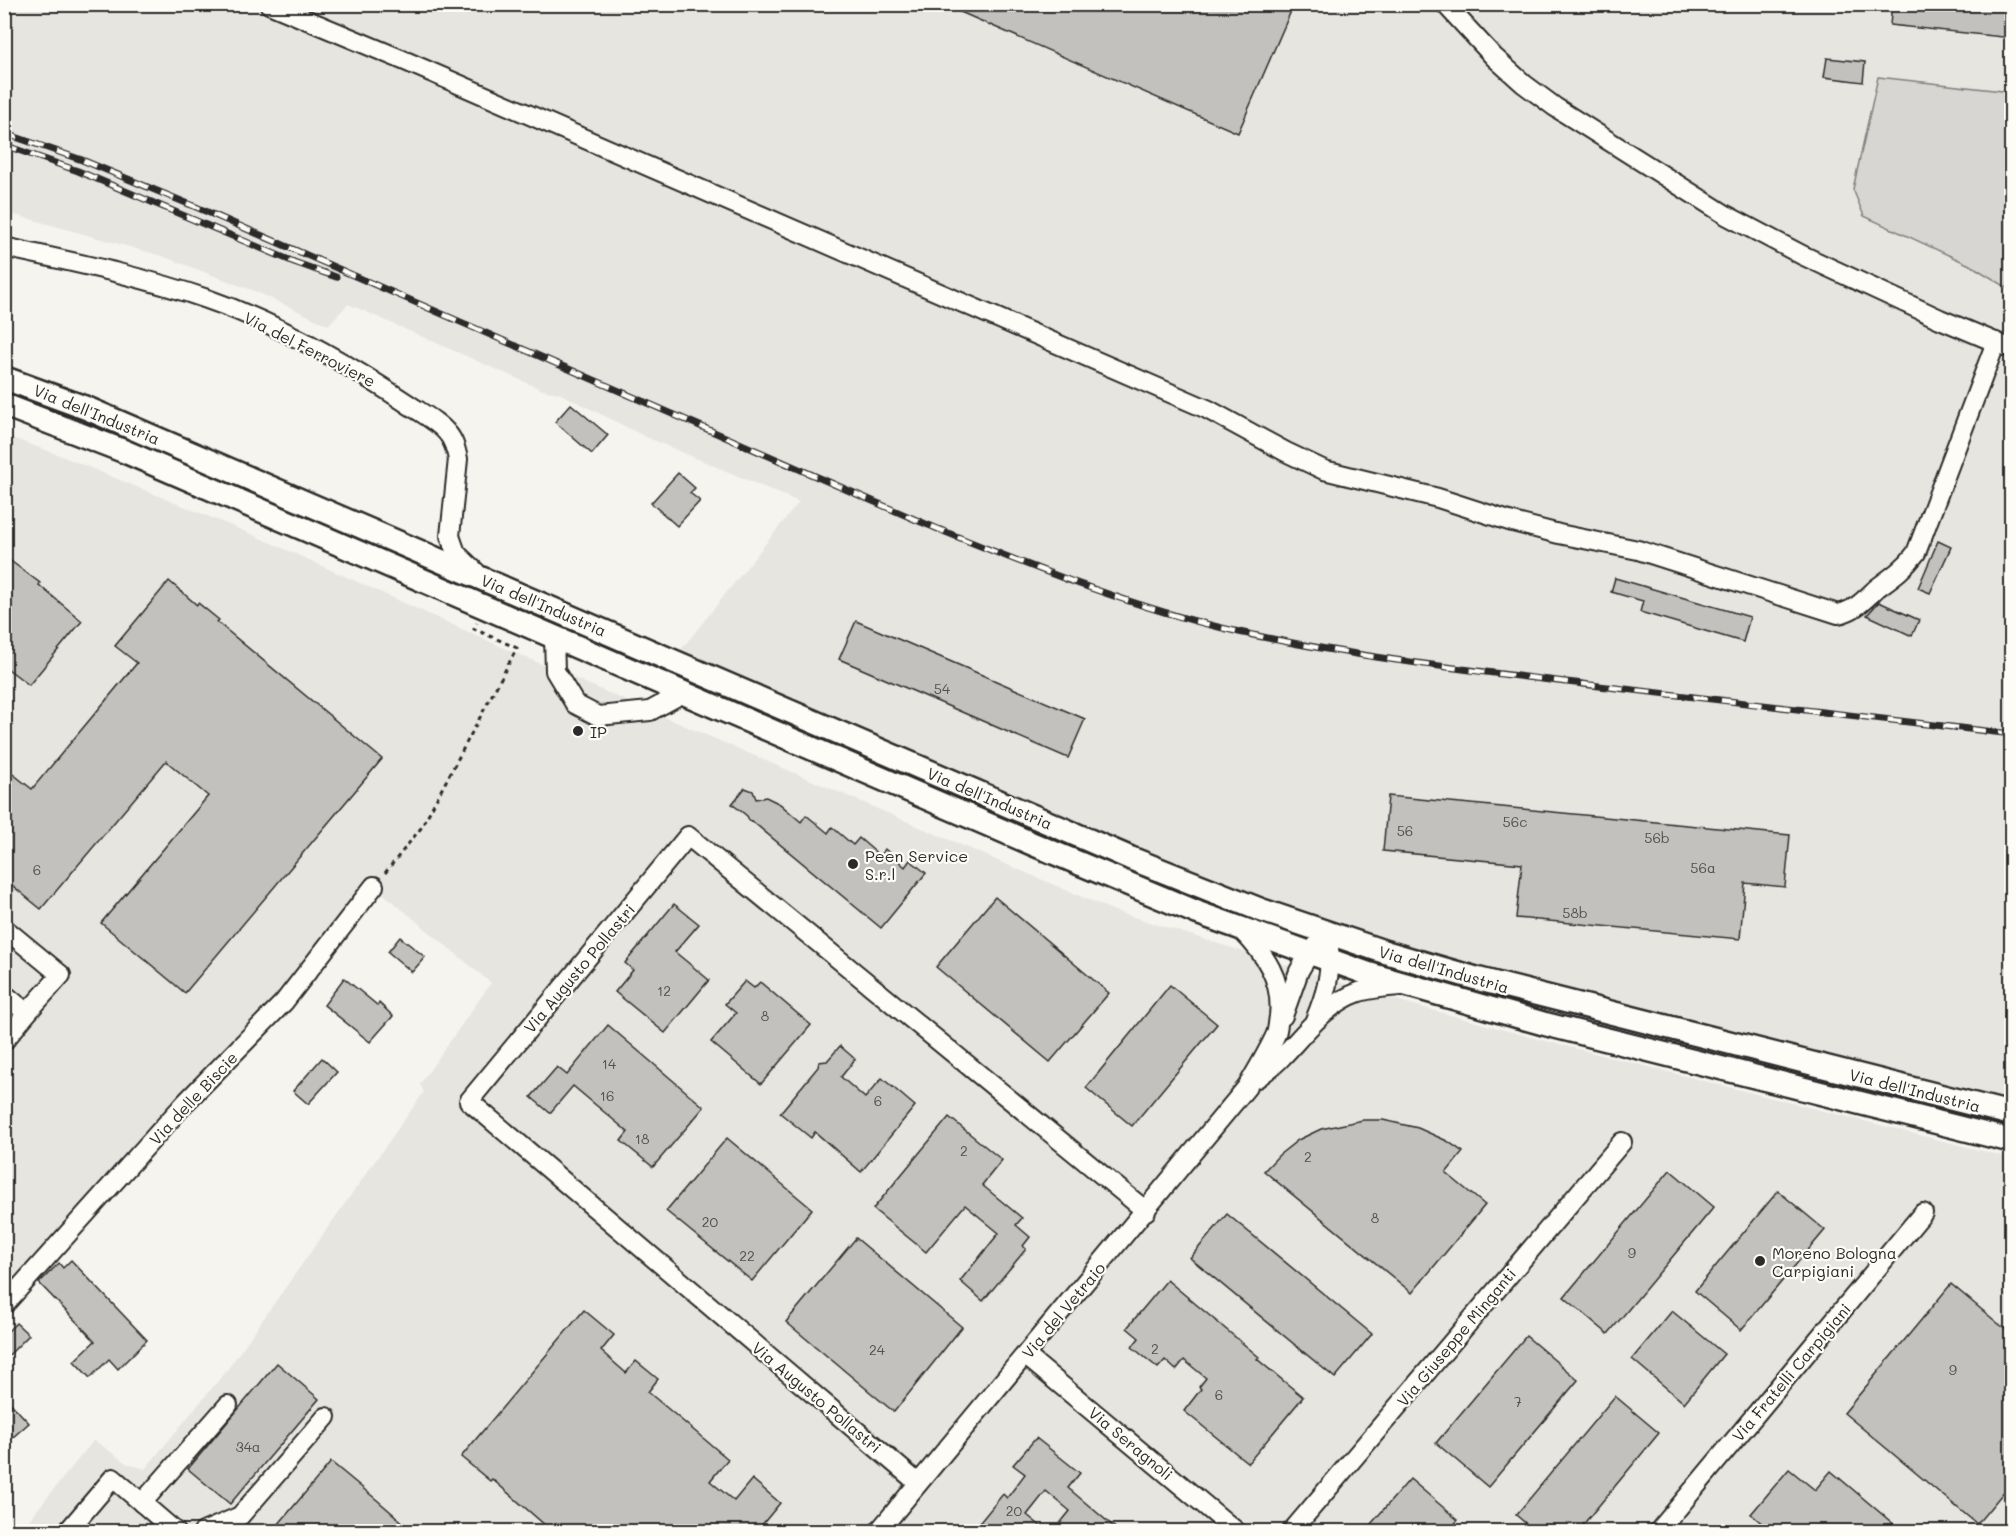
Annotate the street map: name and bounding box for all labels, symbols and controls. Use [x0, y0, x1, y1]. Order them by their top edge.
street label: Via del Ferroviere [241, 307, 379, 391]
street label: Via dell'Industria [31, 379, 163, 449]
street label: Via dell'Industria [478, 569, 610, 641]
house number: 54 [934, 679, 951, 698]
place label: IP [590, 721, 607, 742]
marker: IP [571, 724, 585, 738]
street label: Via dell'Industria [924, 762, 1056, 834]
house number: 56c [1503, 812, 1527, 831]
house number: 56 [1397, 821, 1413, 840]
house number: 56b [1644, 828, 1670, 847]
place label: Peen Service S.r.l [865, 845, 968, 884]
marker: Peen Service S.r.l [846, 857, 860, 871]
house number: 56a [1690, 858, 1716, 877]
house number: 6 [33, 860, 41, 879]
street label: Via Augusto Pollastri [519, 899, 639, 1037]
house number: 58b [1562, 903, 1588, 922]
street label: Via dell'Industria [1377, 940, 1512, 998]
house number: 12 [657, 981, 671, 1000]
house number: 8 [761, 1006, 769, 1025]
street label: Via delle Biscie [144, 1047, 242, 1149]
house number: 14 [602, 1054, 617, 1073]
street label: Via dell'Industria [1847, 1064, 1983, 1116]
house number: 16 [600, 1086, 614, 1105]
house number: 6 [874, 1091, 882, 1110]
house number: 18 [635, 1129, 649, 1148]
house number: 2 [960, 1141, 968, 1160]
house number: 2 [1304, 1147, 1312, 1166]
house number: 8 [1371, 1208, 1379, 1227]
house number: 20 [702, 1212, 719, 1231]
place label: Moreno Bologna Carpigiani [1772, 1242, 1897, 1281]
house number: 9 [1628, 1243, 1636, 1262]
house number: 22 [739, 1246, 755, 1265]
marker: Moreno Bologna Carpigiani [1753, 1254, 1767, 1268]
street label: Via del Vetraio [1017, 1258, 1109, 1362]
street label: Via Giuseppe Minganti [1392, 1263, 1520, 1411]
street label: Via Fratelli Carpigiani [1727, 1298, 1855, 1446]
street label: Via Augusto Pollastri [748, 1337, 886, 1457]
house number: 2 [1151, 1339, 1159, 1358]
house number: 24 [869, 1340, 886, 1359]
house number: 9 [1949, 1360, 1957, 1379]
house number: 6 [1215, 1385, 1223, 1404]
house number: 7 [1514, 1392, 1522, 1411]
street label: Via Seragnoli [1085, 1402, 1177, 1484]
house number: 34a [235, 1437, 261, 1456]
house number: 20 [1006, 1501, 1023, 1520]

